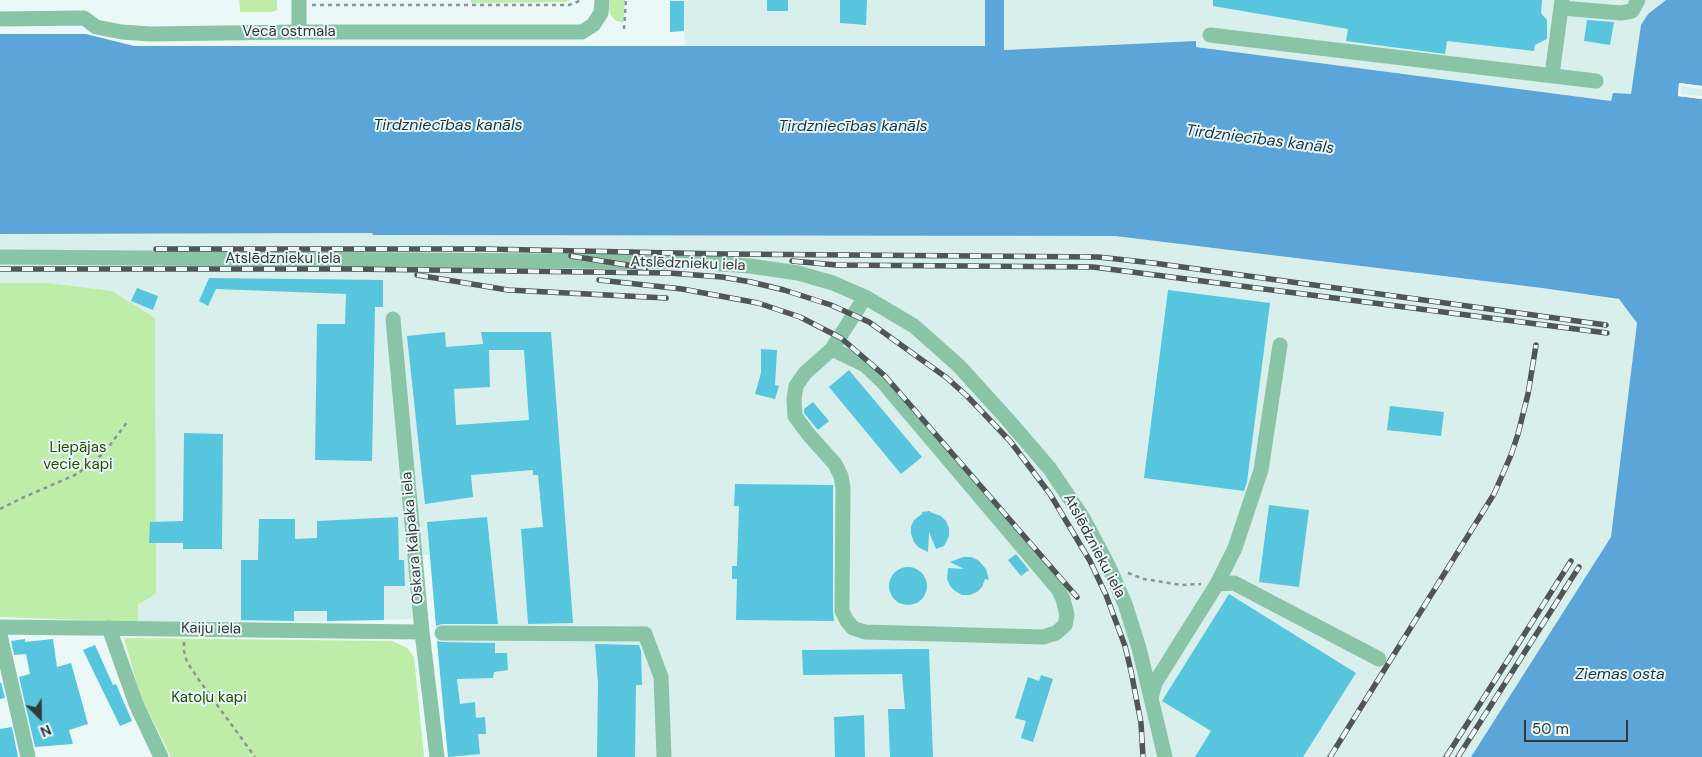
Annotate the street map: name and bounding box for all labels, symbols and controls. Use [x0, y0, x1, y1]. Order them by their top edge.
street label: Vecā ostmala [242, 23, 336, 41]
water label: Tirdzniecības kanāls [373, 116, 523, 136]
water label: Tirdzniecības kanāls [778, 117, 928, 137]
water label: Tirdzniecības kanāls [1185, 121, 1335, 159]
street label: Atslēdznieku iela [225, 250, 341, 268]
street label: Atslēdznieku iela [630, 253, 746, 275]
park label: Liepājas vecie kapi [43, 439, 113, 474]
street label: Oskara Kalpaka iela [398, 471, 428, 605]
street label: Atslēdznieku iela [1059, 491, 1129, 601]
street label: Kaiju iela [181, 619, 241, 639]
water label: Ziemas osta [1575, 665, 1665, 685]
park label: Katoļu kapi [171, 689, 247, 707]
north arrow [15, 692, 65, 742]
scale bar [1527, 710, 1631, 742]
text: 50 m [1532, 719, 1569, 739]
text: N [38, 721, 54, 741]

